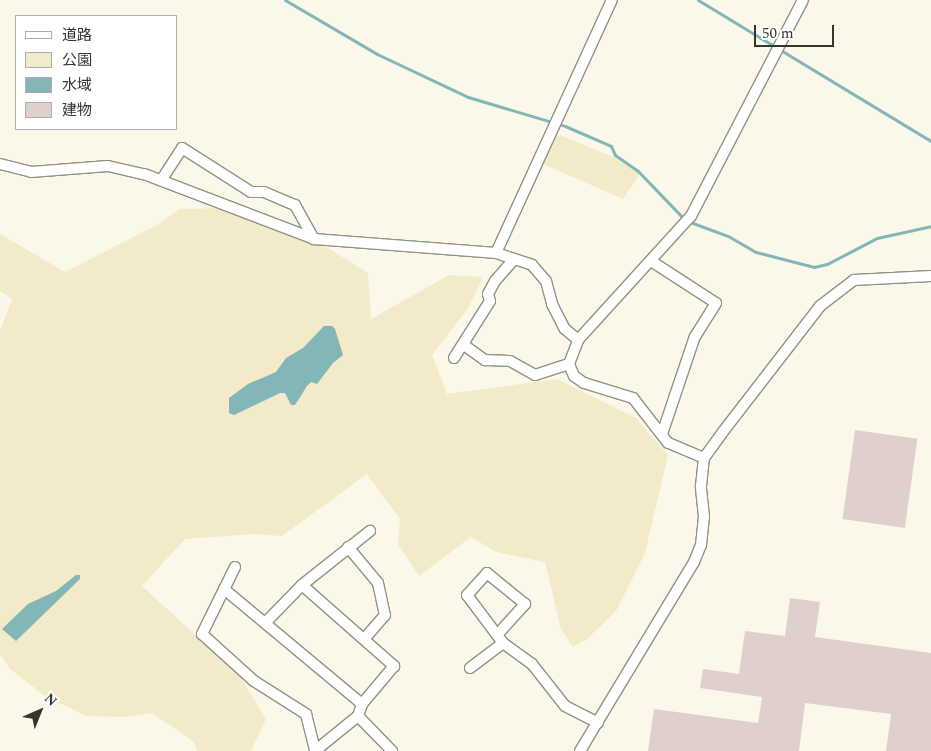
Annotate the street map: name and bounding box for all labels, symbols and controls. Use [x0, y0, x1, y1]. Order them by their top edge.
legend [15, 15, 178, 130]
scale bar [756, 15, 836, 47]
text: 50 m [762, 22, 794, 45]
text: 道路 [62, 24, 92, 47]
text: 公園 [62, 49, 92, 72]
text: 水域 [62, 74, 92, 97]
text: 建物 [62, 99, 92, 122]
north arrow [15, 686, 65, 736]
text: N [39, 688, 62, 711]

